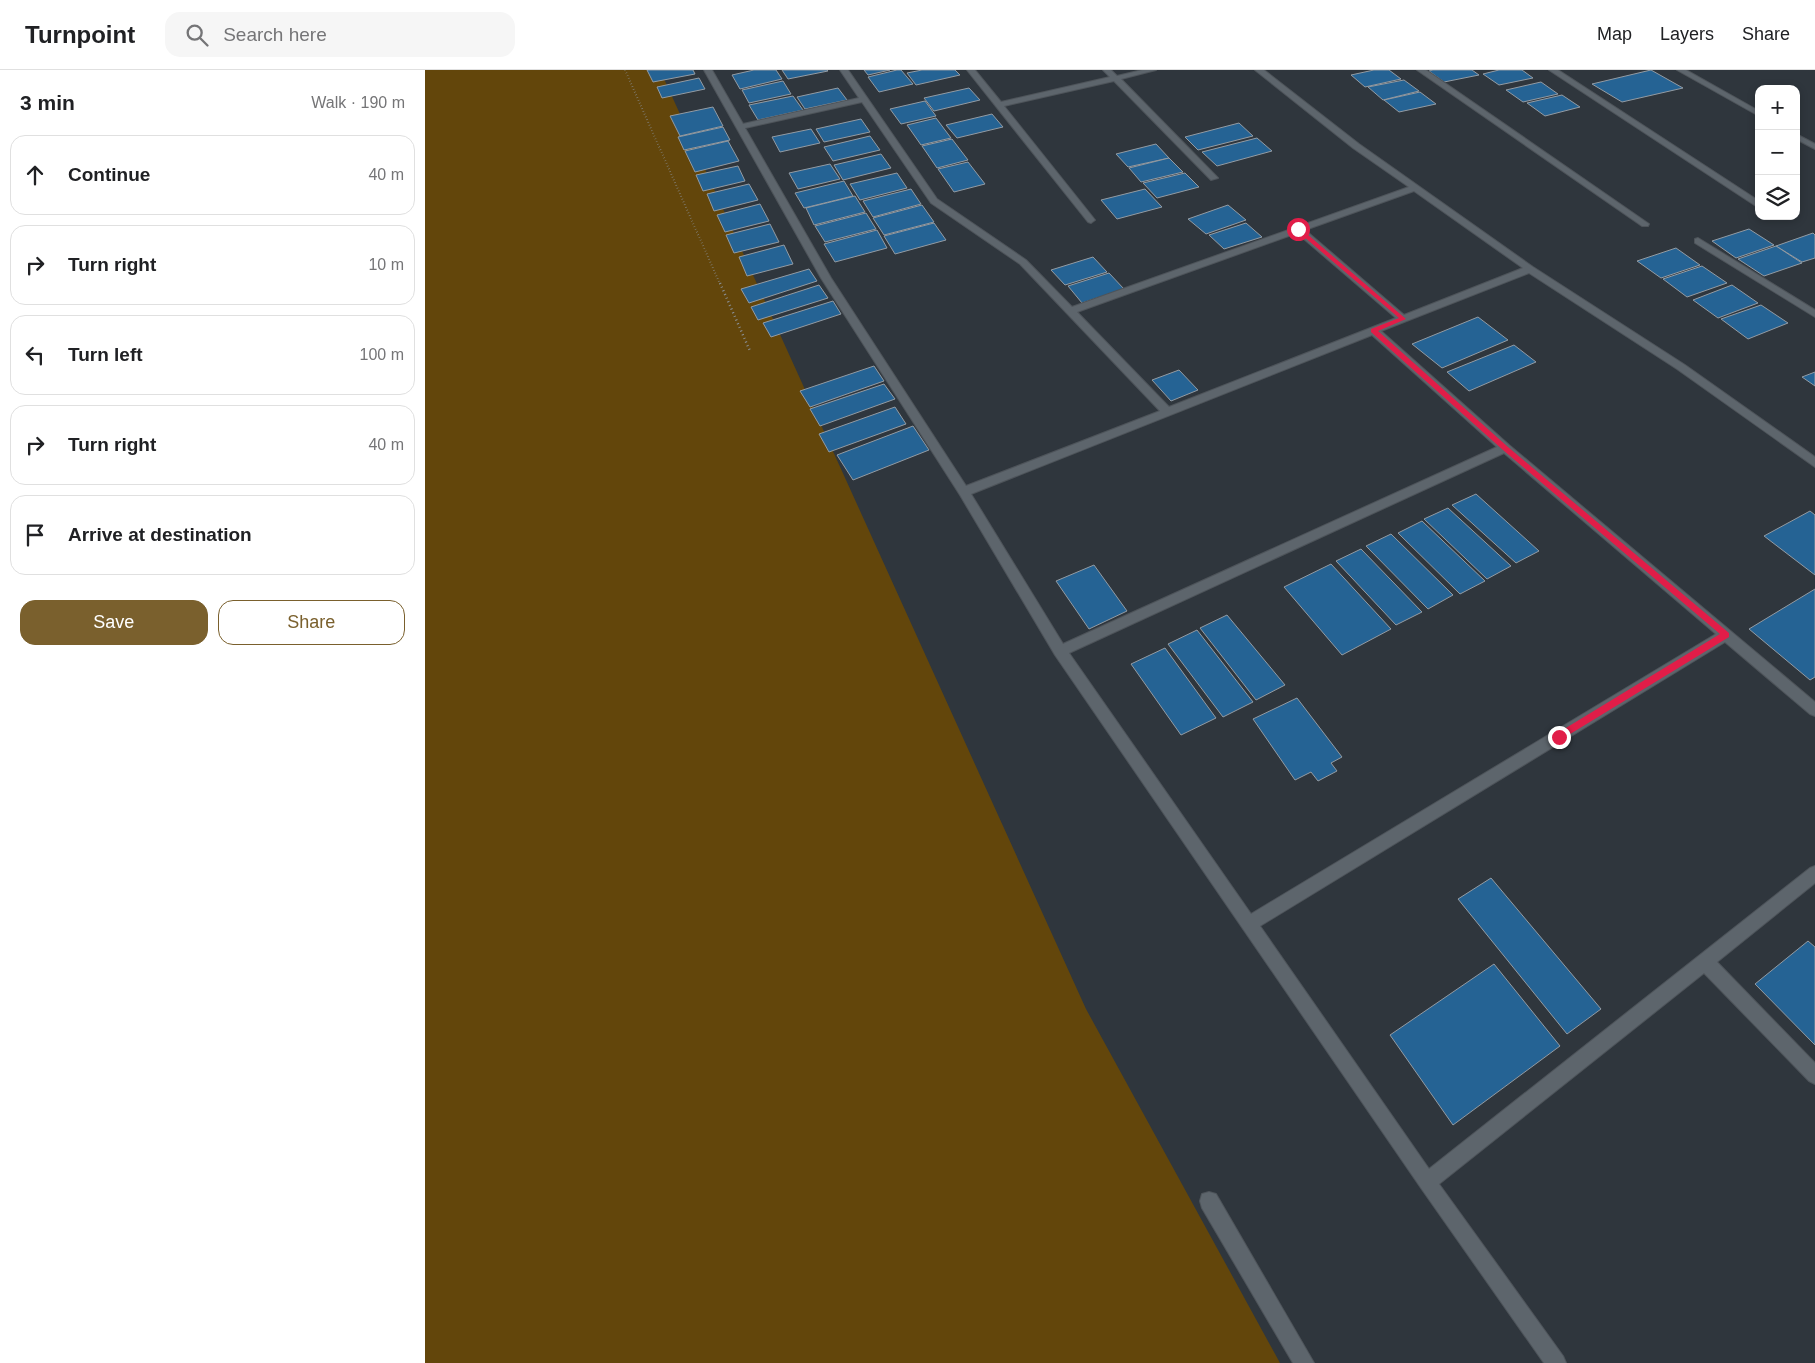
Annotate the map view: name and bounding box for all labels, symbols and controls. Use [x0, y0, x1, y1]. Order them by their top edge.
search box [165, 12, 515, 57]
text: Turnpoint [25, 21, 135, 48]
icon: search [183, 21, 211, 49]
text: Search here [223, 24, 327, 45]
text: Map [1597, 24, 1632, 44]
text: Layers [1660, 24, 1714, 44]
text: Share [1742, 24, 1790, 44]
map controls [1755, 85, 1800, 220]
button: + [1755, 85, 1800, 130]
text: 3 min [20, 91, 75, 114]
text: Walk · 190 m [311, 94, 405, 111]
button: − [1755, 130, 1800, 175]
icon: ahead [21, 161, 49, 189]
text: Continue [68, 164, 150, 185]
text: 40 m [368, 166, 404, 183]
button: layers [1755, 175, 1800, 220]
route start [1287, 218, 1310, 241]
icon: right [21, 251, 49, 279]
text: Turn right [68, 254, 156, 275]
text: 10 m [368, 256, 404, 273]
icon: left [21, 341, 49, 369]
text: Turn left [68, 344, 143, 365]
text: 100 m [360, 346, 404, 363]
icon: right [21, 431, 49, 459]
text: Turn right [68, 434, 156, 455]
text: 40 m [368, 436, 404, 453]
icon: arrive [21, 521, 49, 549]
text: Arrive at destination [68, 524, 252, 545]
button: Save [20, 600, 208, 645]
button: Share [218, 600, 405, 645]
route end [1548, 726, 1571, 749]

